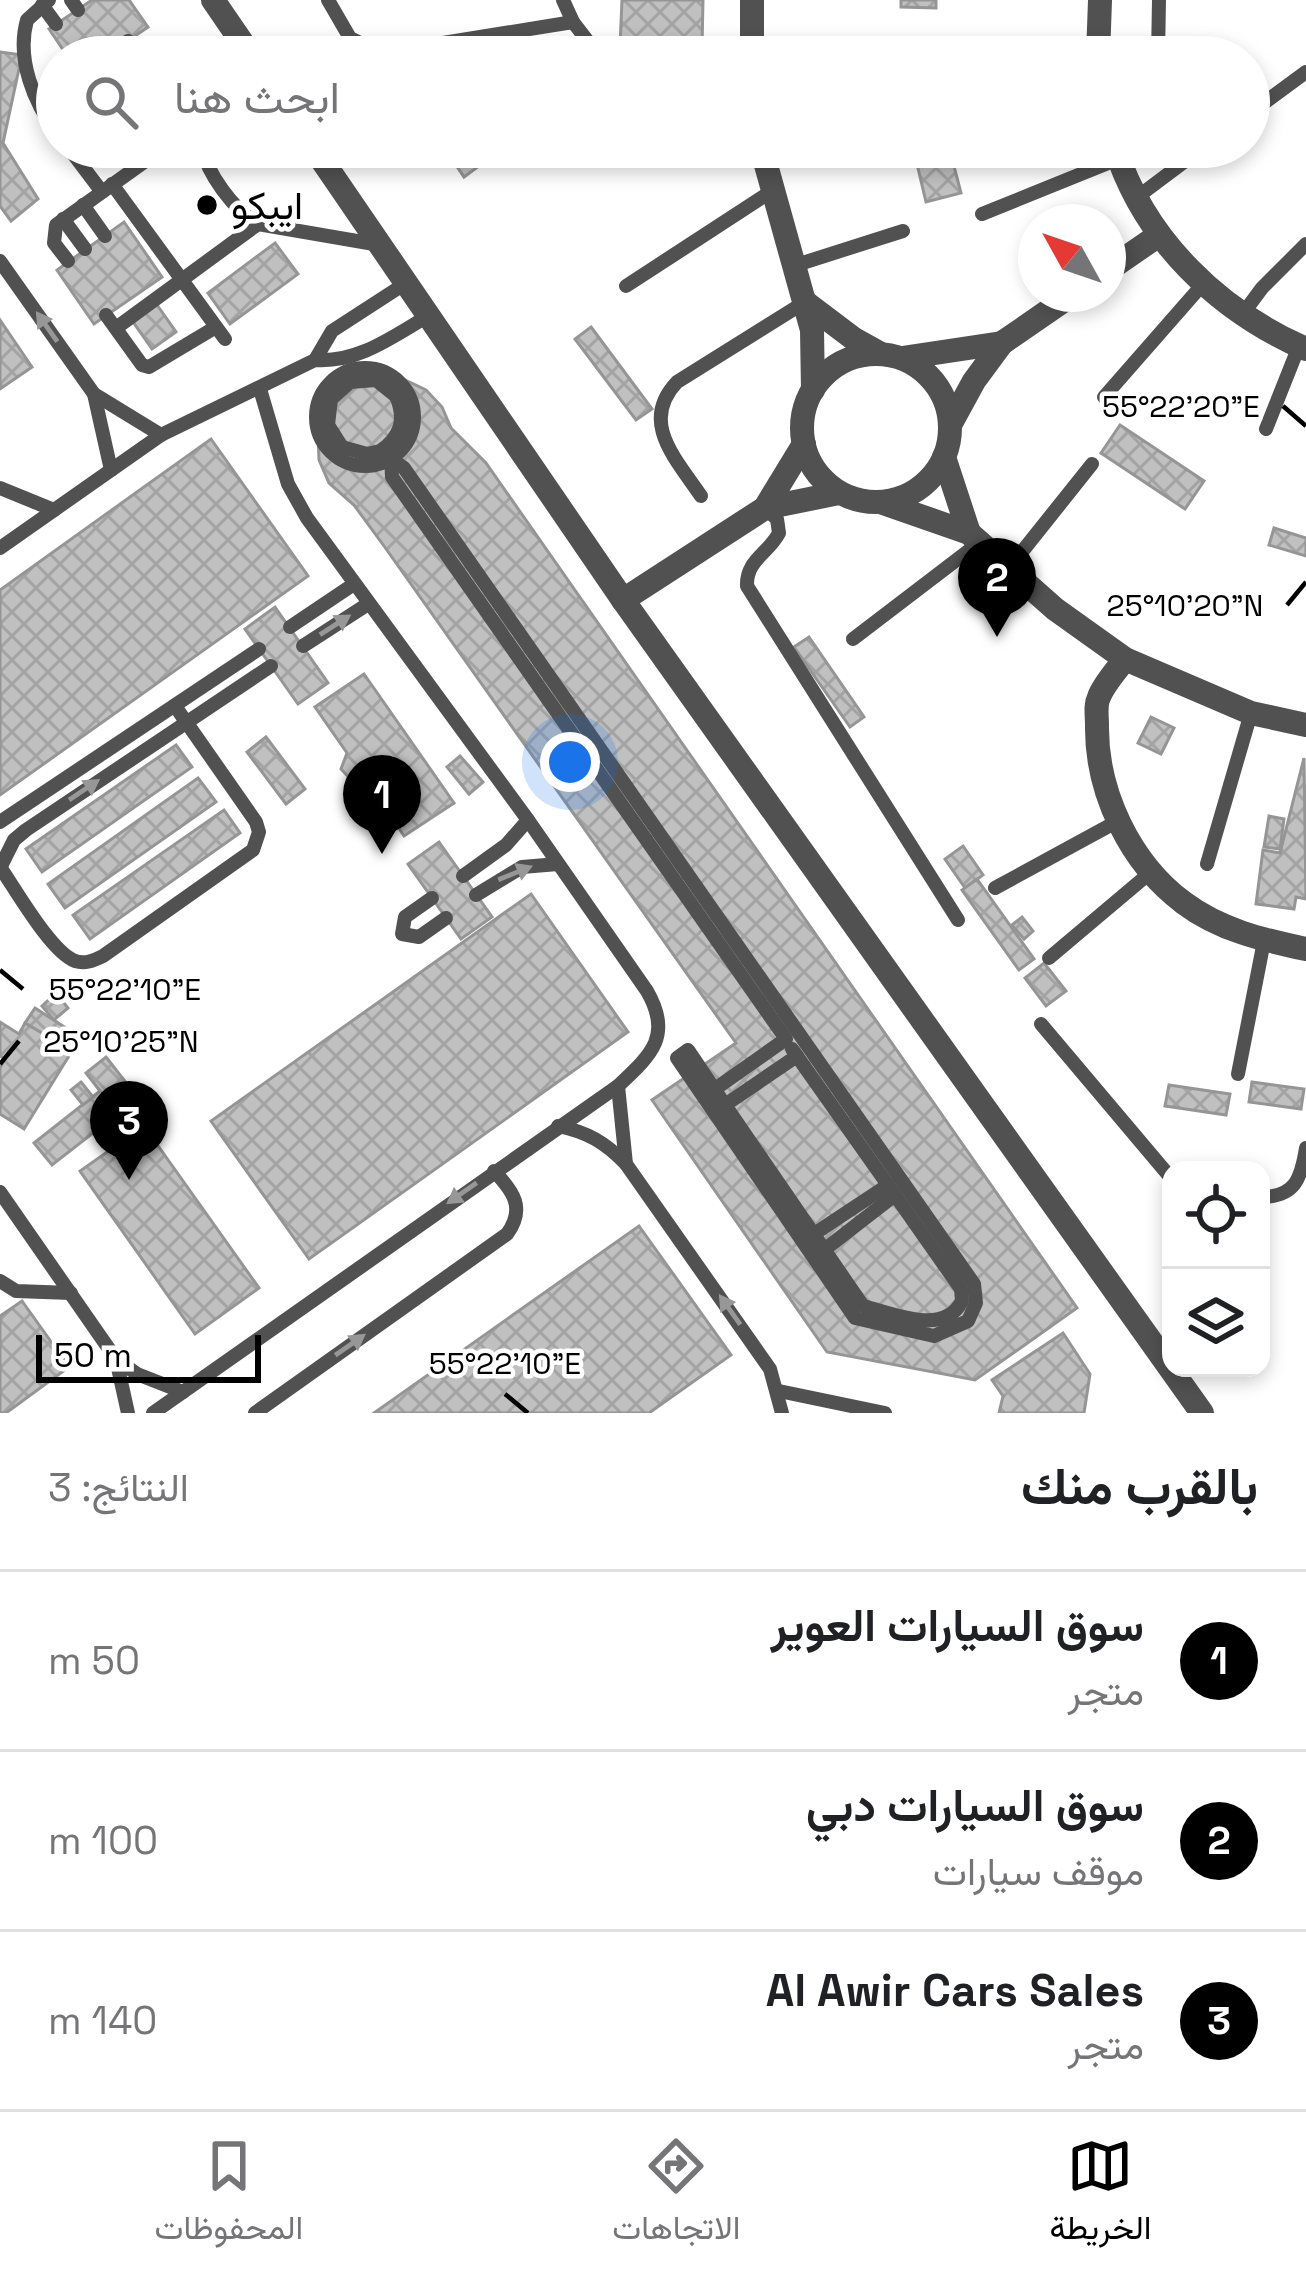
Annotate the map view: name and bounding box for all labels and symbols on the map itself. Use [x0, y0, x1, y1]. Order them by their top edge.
place label: ايبكو [231, 181, 303, 230]
marker: ايبكو [194, 192, 220, 218]
north arrow [1018, 204, 1126, 312]
one-way arrow [36, 311, 59, 344]
text: 55°22'20"E [1102, 387, 1260, 426]
pin: 2 [958, 538, 1036, 637]
text: 25°10'20"N [1107, 586, 1263, 625]
one-way arrow [319, 615, 352, 637]
your location [540, 732, 600, 792]
pin: 1 [343, 755, 421, 854]
one-way arrow [68, 780, 101, 802]
one-way arrow [497, 863, 533, 882]
text: 55°22'10"E [49, 970, 201, 1009]
text: 25°10'25"N [43, 1022, 199, 1061]
pin: 3 [90, 1081, 168, 1180]
one-way arrow [446, 1181, 478, 1205]
one-way arrow [719, 1294, 742, 1327]
scale bar [36, 1329, 261, 1382]
one-way arrow [334, 1334, 367, 1357]
text: 55°22'10"E [429, 1344, 581, 1383]

